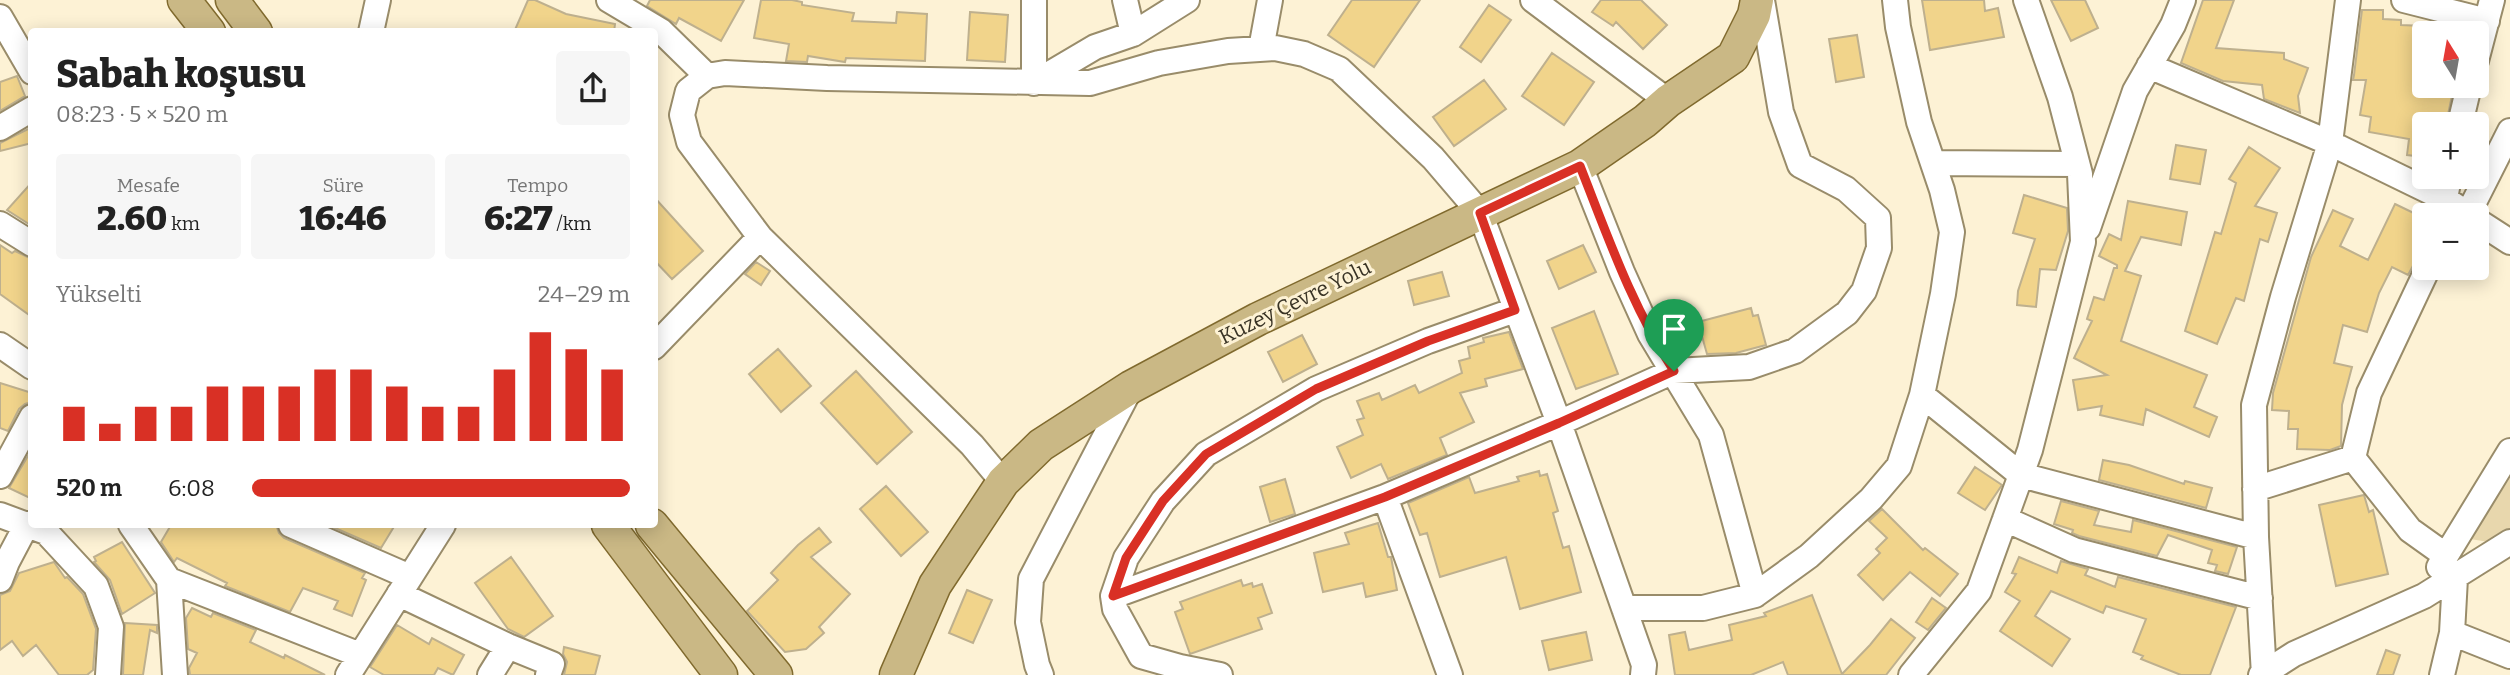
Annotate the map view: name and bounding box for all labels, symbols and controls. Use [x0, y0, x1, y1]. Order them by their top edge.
north arrow [2412, 21, 2488, 98]
map controls [2412, 21, 2489, 280]
text: Sabah koşusu [56, 51, 306, 97]
button: share [556, 51, 630, 125]
text: 08:23 · 5 × 520 m [56, 100, 228, 128]
button: + [2412, 112, 2489, 189]
text: Mesafe [117, 174, 180, 197]
text: Süre [322, 174, 364, 197]
text: Tempo [507, 174, 568, 197]
text: 2.60 [97, 197, 167, 239]
text: 16:46 [299, 197, 387, 239]
text: 6:27 [484, 197, 553, 239]
button: − [2412, 203, 2489, 280]
text: km [167, 212, 200, 235]
text: /km [553, 212, 591, 235]
street label: Kuzey Çevre Yolu [1215, 254, 1375, 350]
text: Yükselti [56, 280, 142, 308]
text: 24–29 m [538, 280, 630, 308]
pin [1644, 299, 1704, 371]
icon: arrive [1655, 310, 1693, 348]
text: 520 m [56, 474, 122, 502]
text: 6:08 [168, 474, 215, 502]

